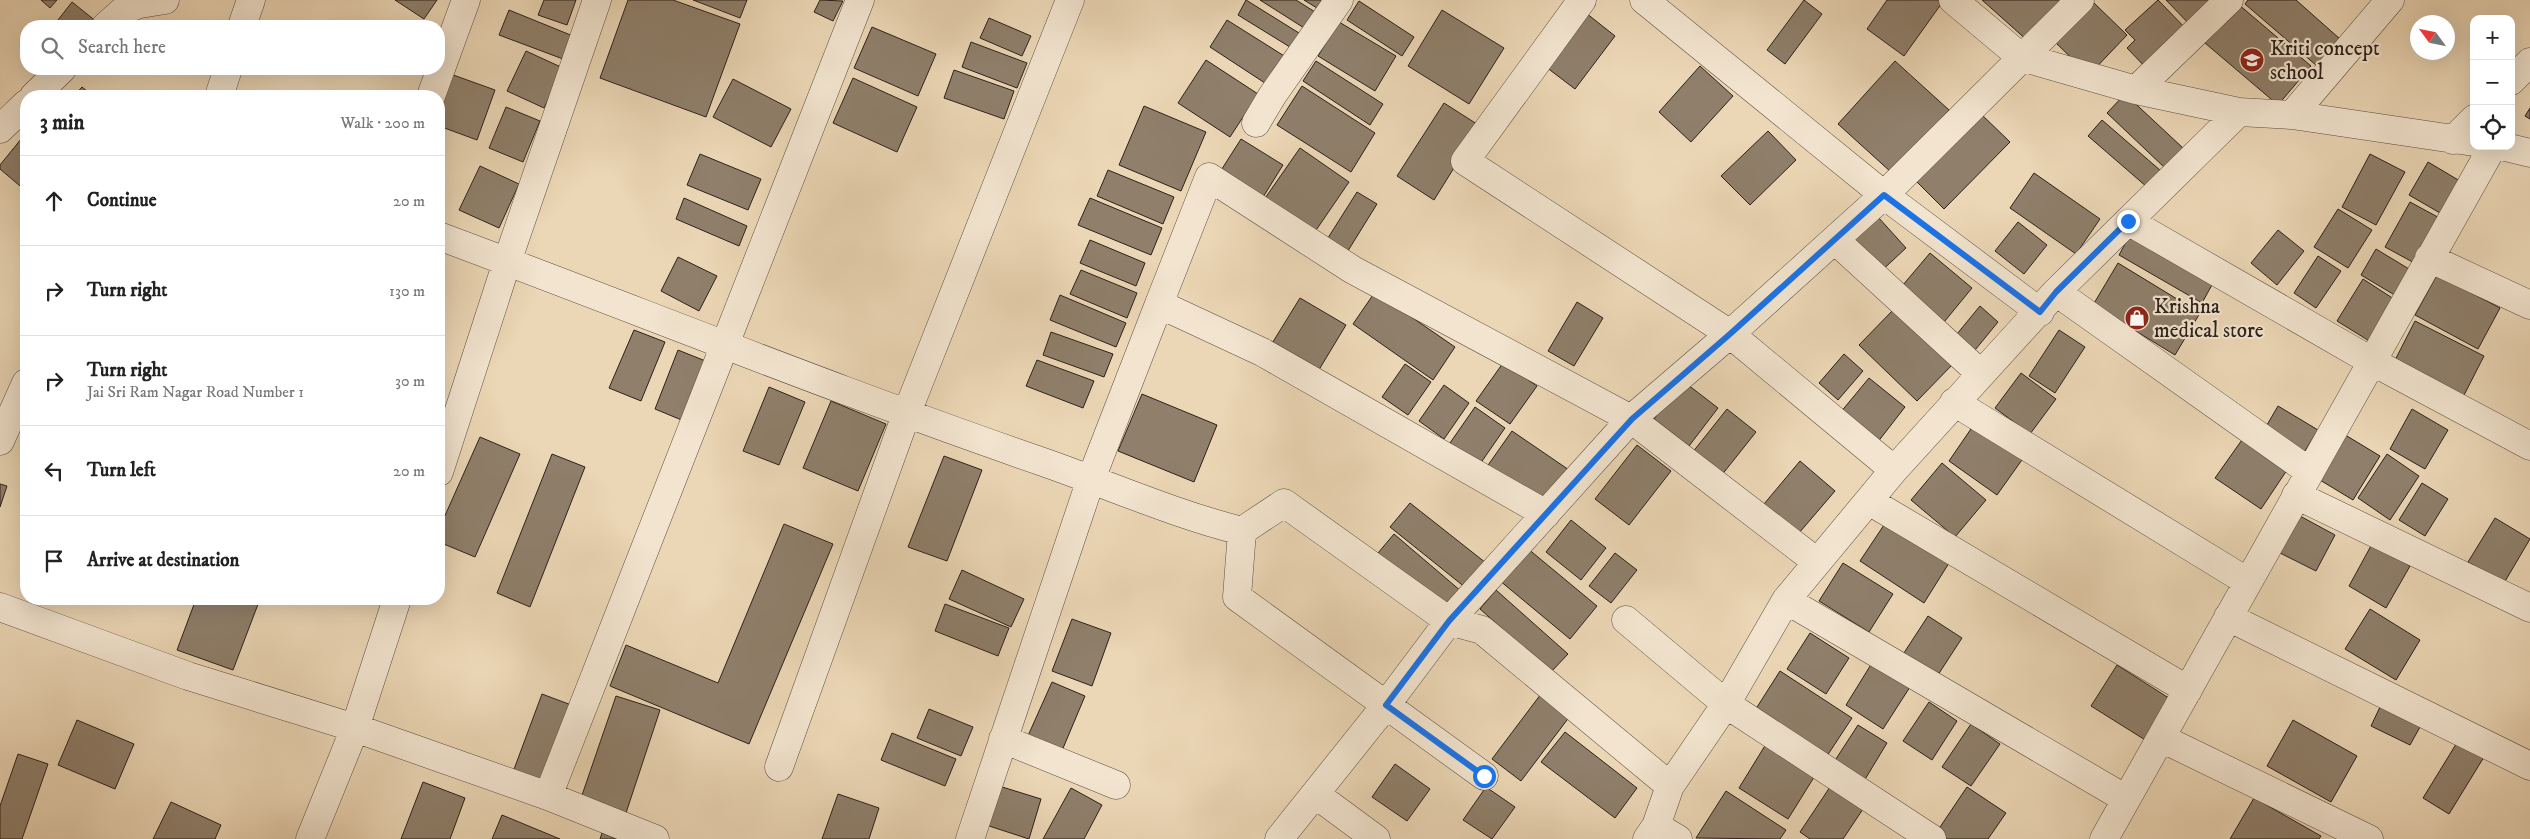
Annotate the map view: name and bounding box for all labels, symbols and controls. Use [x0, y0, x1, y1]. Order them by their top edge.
north arrow [2410, 15, 2455, 60]
map controls [2470, 15, 2515, 150]
button: + [2470, 15, 2515, 60]
search box [20, 20, 445, 75]
icon: search [38, 34, 66, 62]
text: Search here [78, 36, 166, 59]
place label: Kriti concept school [2270, 36, 2380, 86]
school or university icon: Kriti concept school [2239, 47, 2265, 73]
button: − [2470, 60, 2515, 105]
button: locate [2470, 105, 2515, 150]
text: 3 min [40, 110, 85, 136]
text: Walk · 200 m [341, 113, 425, 133]
icon: ahead [40, 187, 68, 215]
text: Continue [87, 189, 157, 212]
text: 20 m [393, 191, 425, 211]
route end [2117, 210, 2140, 233]
icon: right [40, 277, 68, 305]
text: Turn right [87, 279, 167, 302]
text: 130 m [389, 281, 425, 301]
place label: Krishna medical store [2154, 294, 2264, 344]
shop icon: Krishna medical store [2124, 305, 2150, 331]
text: Turn right [87, 359, 167, 382]
icon: right [40, 367, 68, 395]
text: 30 m [395, 371, 425, 391]
text: Jai Sri Ram Nagar Road Number 1 [87, 382, 304, 402]
icon: left [40, 457, 68, 485]
text: Turn left [87, 459, 156, 482]
text: 20 m [393, 461, 425, 481]
icon: arrive [40, 547, 68, 575]
text: Arrive at destination [87, 549, 239, 572]
route start [1473, 765, 1496, 788]

